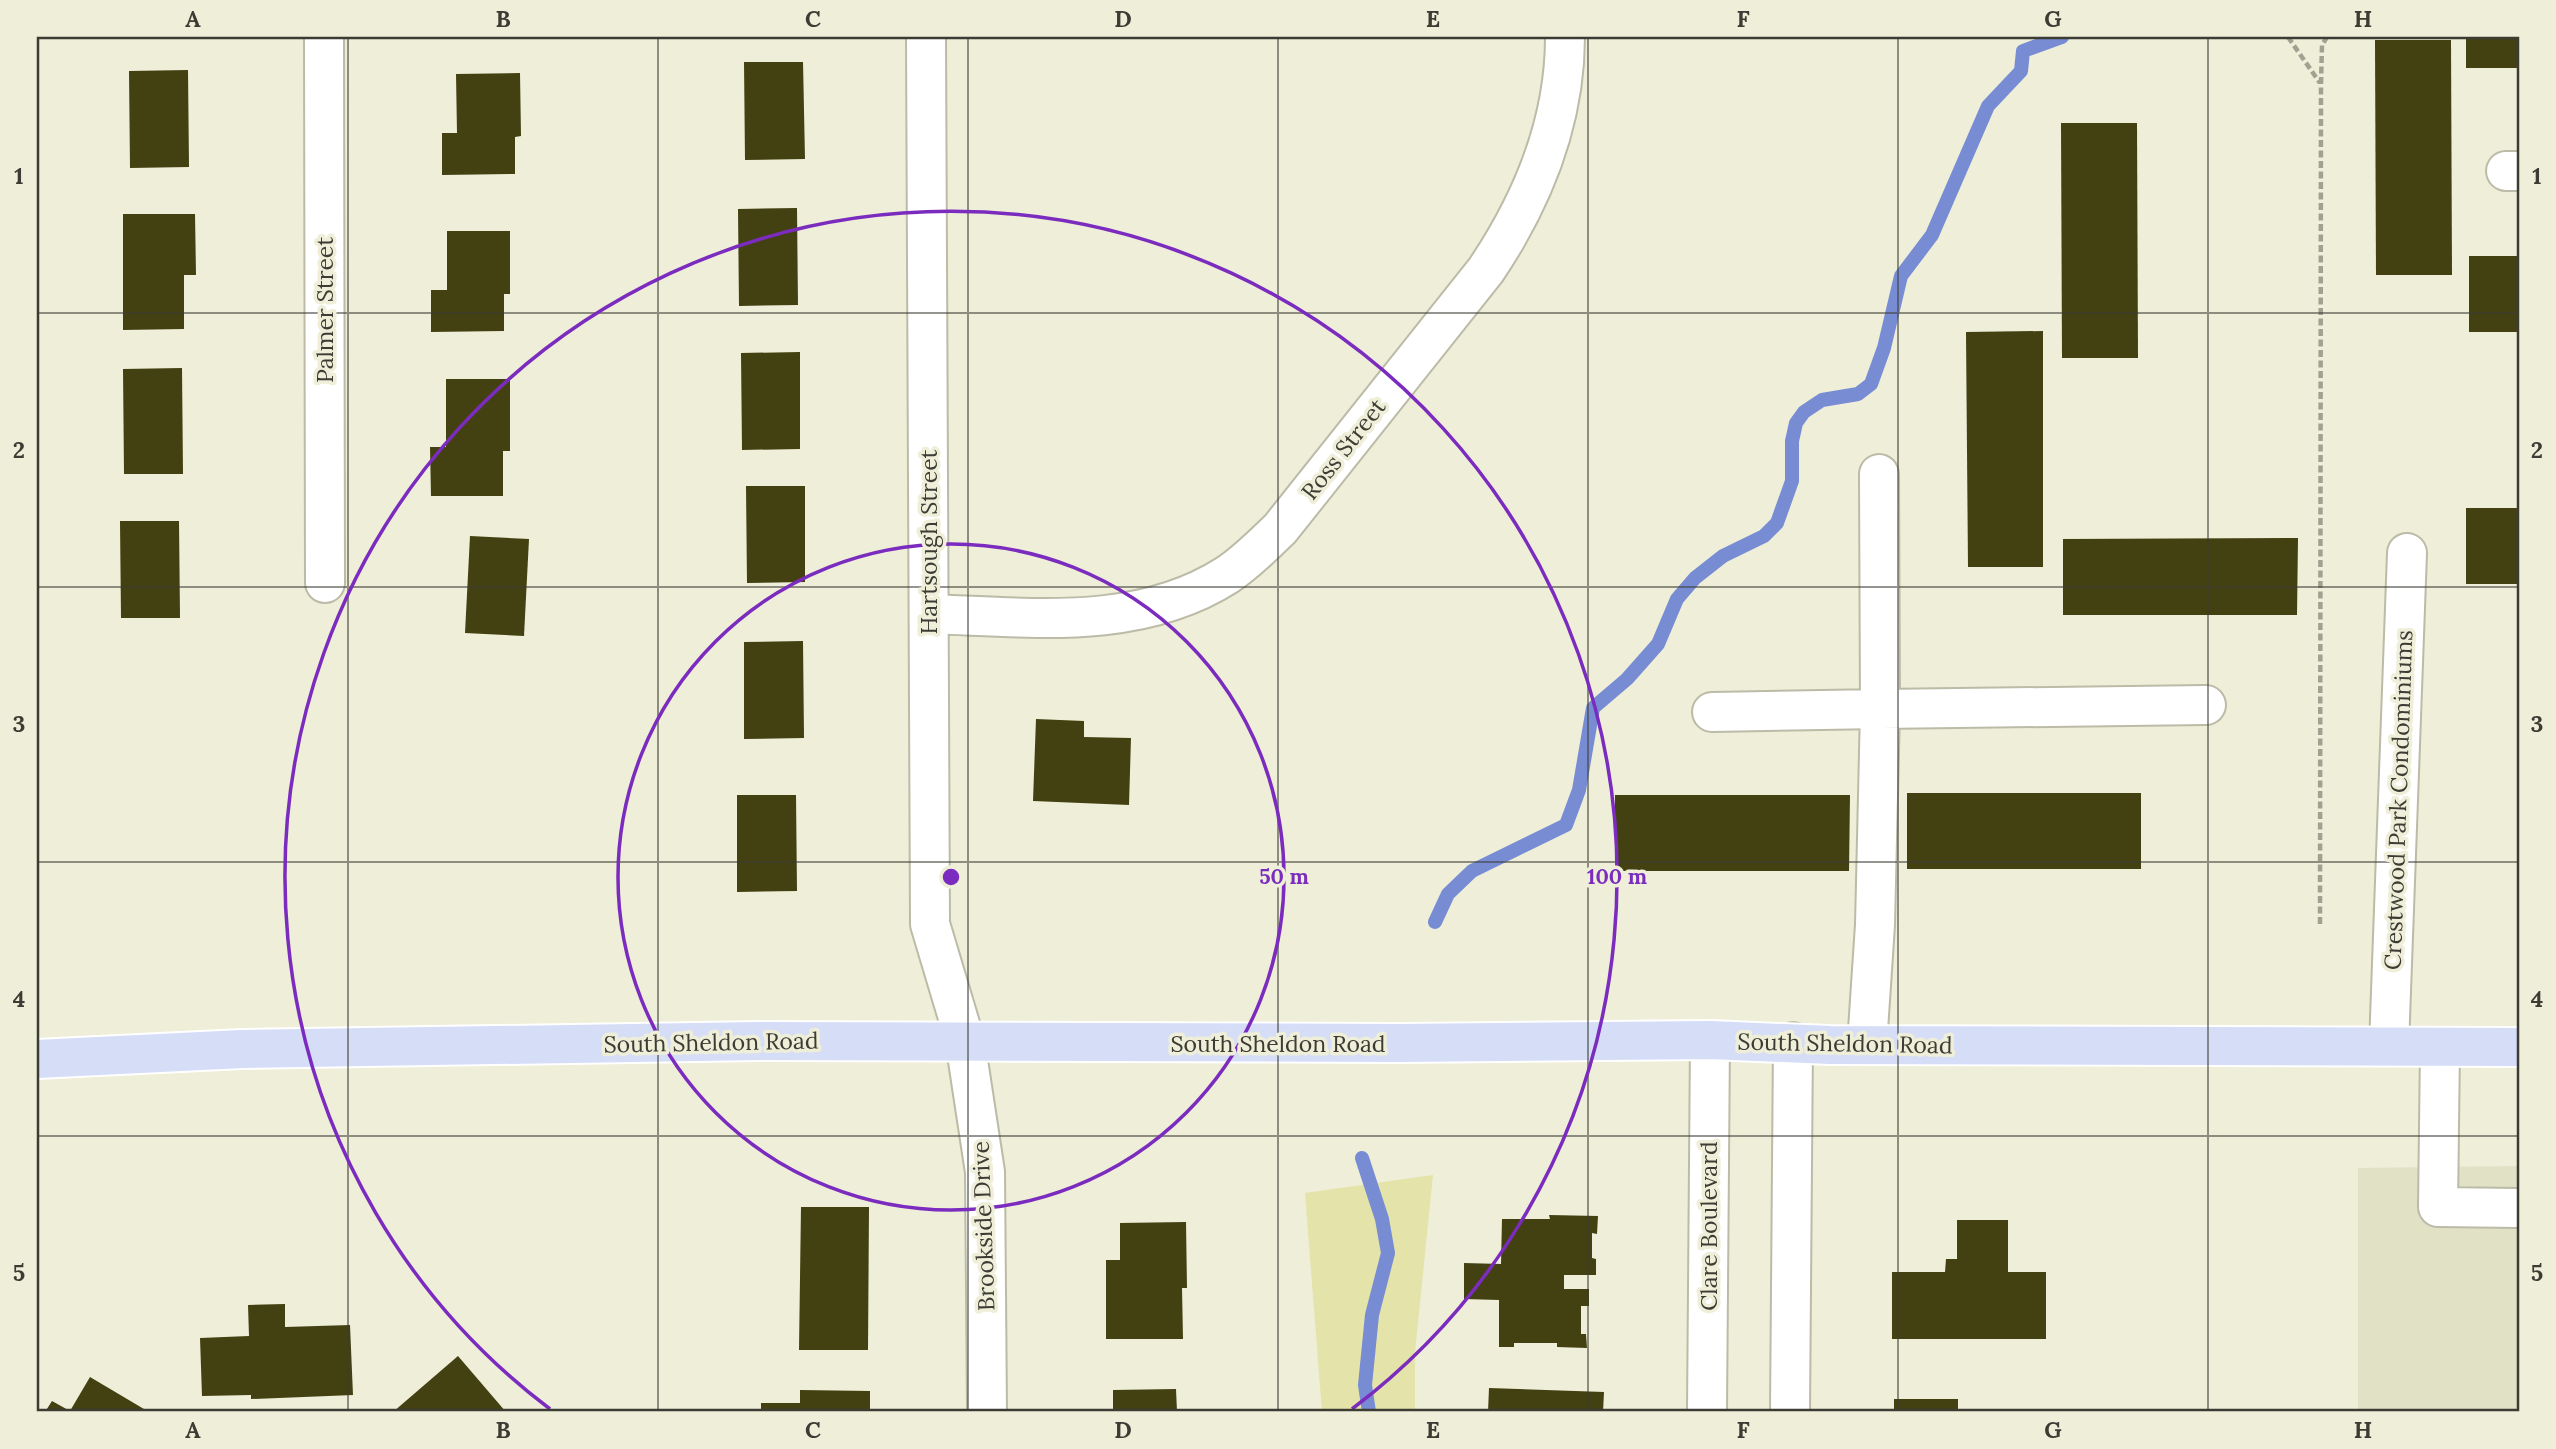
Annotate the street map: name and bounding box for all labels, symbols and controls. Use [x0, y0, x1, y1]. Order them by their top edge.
text: A [185, 4, 201, 33]
text: B [495, 4, 511, 33]
text: C [805, 4, 821, 33]
text: D [1114, 4, 1132, 33]
text: E [1426, 4, 1440, 33]
text: F [1736, 4, 1750, 33]
text: G [2044, 4, 2062, 33]
text: H [2354, 4, 2372, 33]
text: 1 [14, 161, 24, 190]
text: 1 [2532, 161, 2542, 190]
street label: Palmer Street [310, 237, 339, 383]
street label: Ross Street [1295, 393, 1392, 505]
text: 2 [13, 435, 25, 464]
text: 2 [2531, 435, 2543, 464]
street label: Hartsough Street [914, 450, 943, 634]
street label: Crestwood Park Condominiums [2378, 630, 2418, 970]
text: 3 [13, 709, 25, 738]
text: 3 [2531, 709, 2543, 738]
text: 50 m [1259, 863, 1309, 890]
text: 100 m [1587, 863, 1647, 890]
centre of rings [939, 865, 963, 889]
text: 4 [13, 984, 25, 1013]
text: 4 [2531, 984, 2543, 1013]
street label: South Sheldon Road [603, 1026, 819, 1058]
street label: South Sheldon Road [1737, 1027, 1953, 1059]
street label: South Sheldon Road [1170, 1029, 1386, 1058]
street label: Brookside Drive [966, 1140, 1000, 1312]
street label: Clare Boulevard [1694, 1141, 1723, 1311]
text: 5 [13, 1258, 25, 1287]
text: 5 [2531, 1258, 2543, 1287]
text: A [185, 1415, 201, 1444]
text: B [495, 1415, 511, 1444]
text: C [805, 1415, 821, 1444]
text: D [1114, 1415, 1132, 1444]
text: E [1426, 1415, 1440, 1444]
text: F [1736, 1415, 1750, 1444]
text: G [2044, 1415, 2062, 1444]
text: H [2354, 1415, 2372, 1444]

